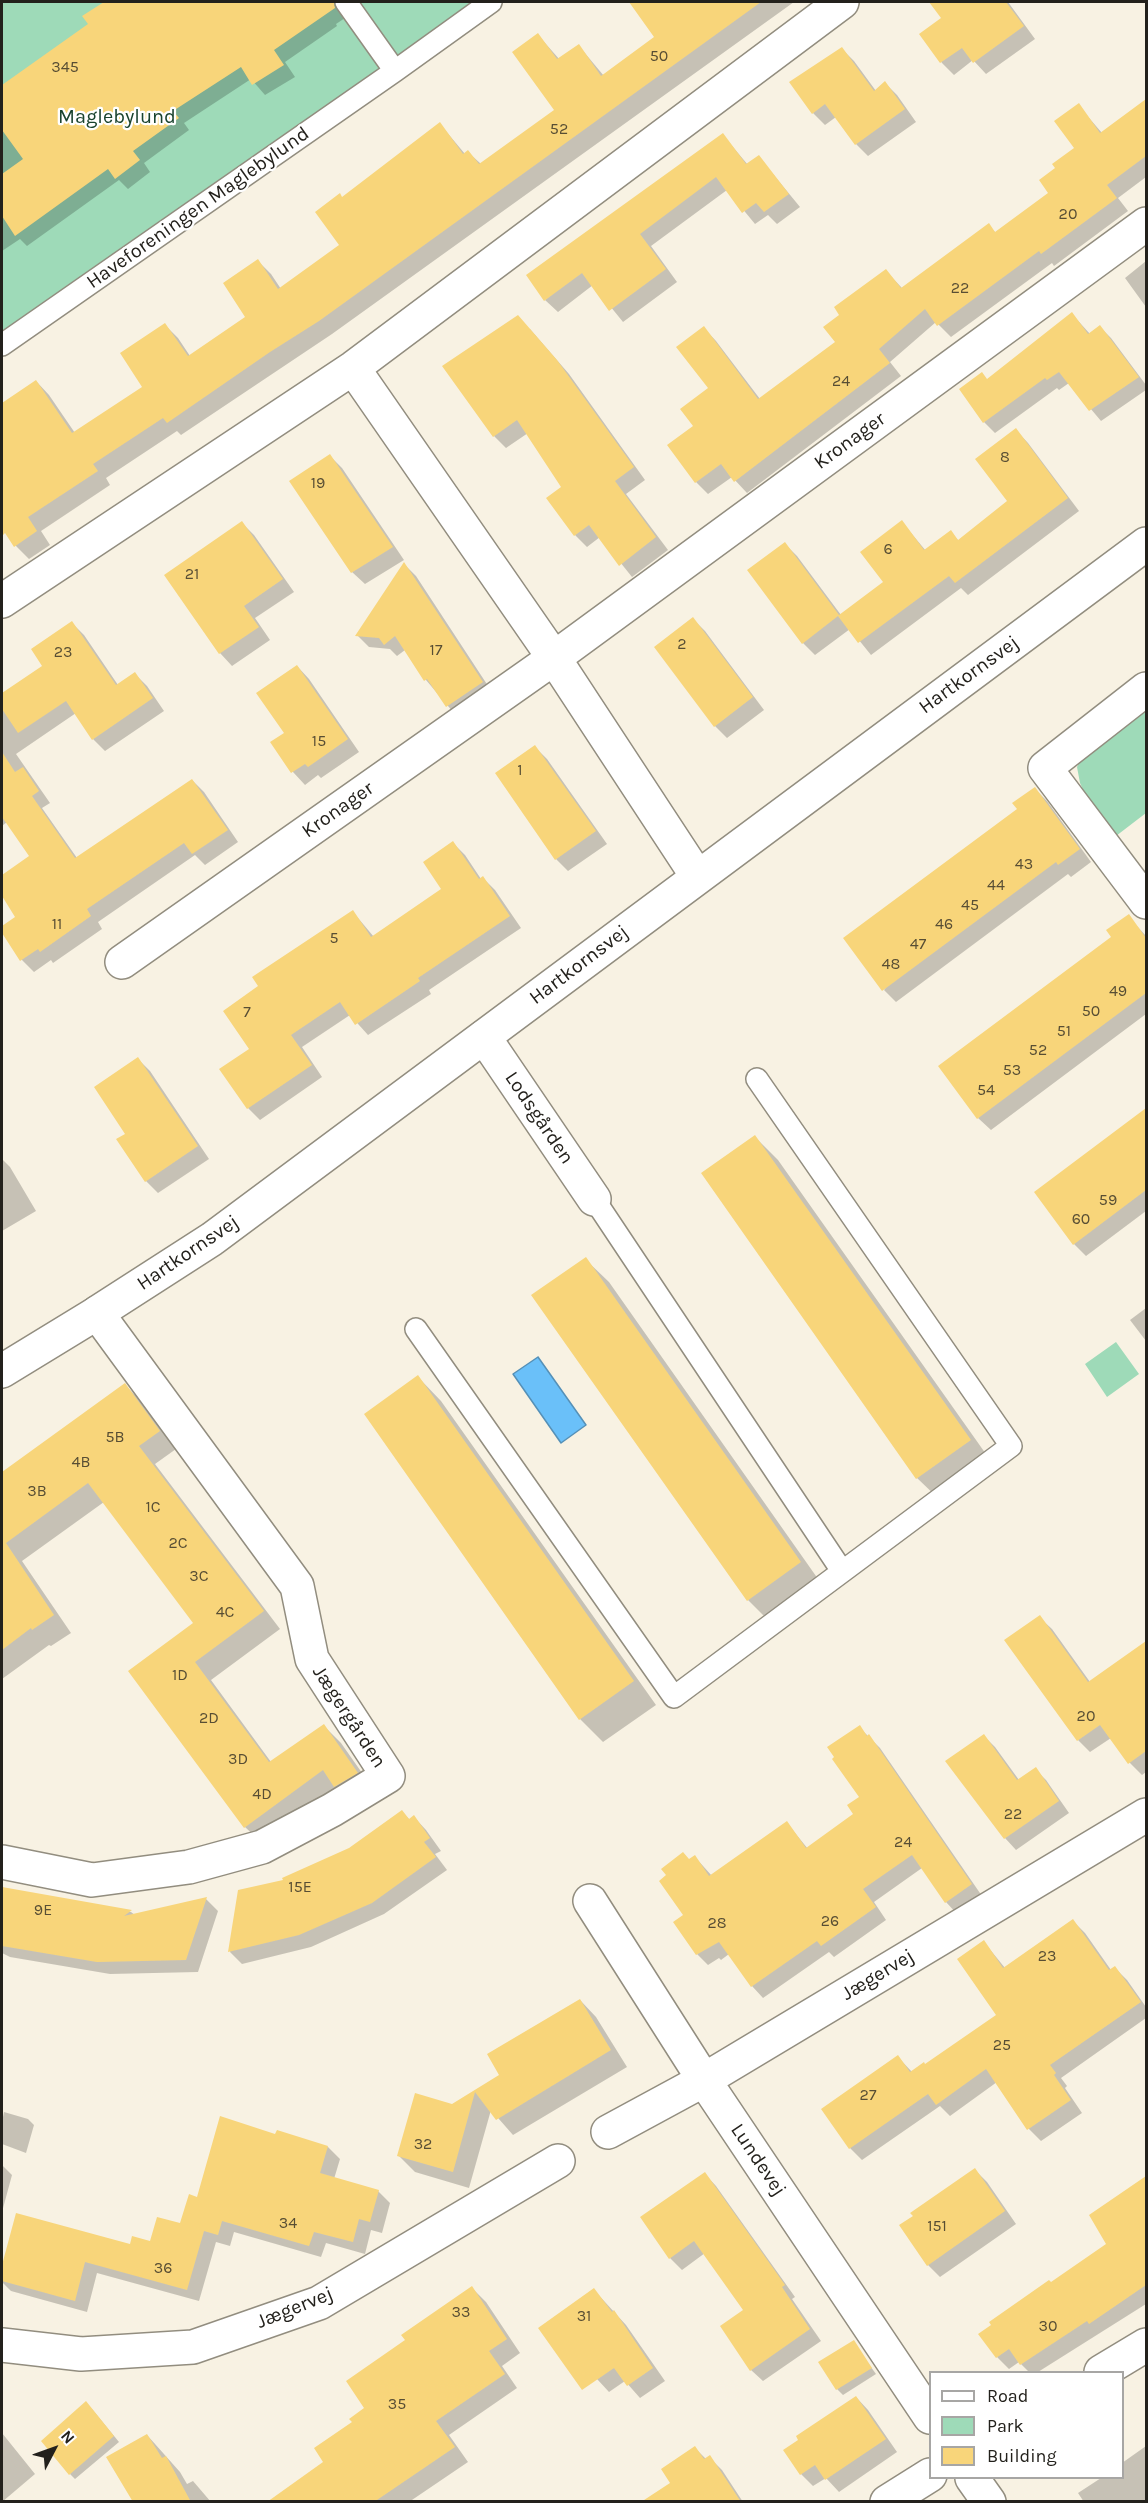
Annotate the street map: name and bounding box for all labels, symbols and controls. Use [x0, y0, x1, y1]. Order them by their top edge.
house number: 50 [650, 46, 668, 66]
house number: 345 [51, 57, 79, 77]
park label: Maglebylund [58, 105, 176, 129]
house number: 52 [550, 119, 568, 139]
street label: Haveforeningen Maglebylund [82, 122, 314, 294]
house number: 20 [1059, 204, 1077, 224]
house number: 22 [951, 278, 969, 298]
house number: 24 [832, 371, 850, 391]
street label: Kronager [810, 407, 890, 475]
house number: 8 [1000, 447, 1010, 467]
house number: 19 [311, 473, 325, 493]
house number: 6 [883, 539, 893, 559]
house number: 21 [185, 564, 199, 584]
street label: Hartkornsvej [914, 631, 1024, 719]
house number: 2 [677, 634, 687, 654]
house number: 17 [430, 640, 442, 660]
house number: 23 [54, 642, 72, 662]
house number: 15 [312, 731, 326, 751]
house number: 1 [517, 760, 523, 780]
street label: Kronager [297, 777, 379, 843]
house number: 43 [1015, 854, 1033, 874]
house number: 44 [987, 875, 1005, 895]
house number: 45 [961, 895, 979, 915]
house number: 11 [52, 914, 62, 934]
house number: 46 [935, 914, 953, 934]
street label: Hartkornsvej [525, 920, 633, 1010]
house number: 5 [329, 928, 339, 948]
house number: 47 [910, 934, 926, 954]
house number: 48 [882, 954, 900, 974]
house number: 49 [1109, 981, 1127, 1001]
house number: 50 [1082, 1001, 1100, 1021]
house number: 7 [243, 1002, 251, 1022]
house number: 51 [1057, 1021, 1071, 1041]
house number: 52 [1029, 1040, 1047, 1060]
house number: 53 [1003, 1060, 1021, 1080]
street label: Lodsgården [499, 1067, 579, 1169]
house number: 54 [977, 1080, 995, 1100]
house number: 59 [1099, 1190, 1117, 1210]
house number: 60 [1072, 1209, 1090, 1229]
street label: Hartkornsvej [132, 1210, 244, 1296]
house number: 5B [106, 1427, 124, 1447]
house number: 4B [72, 1452, 90, 1472]
house number: 3B [27, 1481, 47, 1501]
house number: 1C [145, 1497, 161, 1517]
house number: 2C [168, 1533, 188, 1553]
house number: 3C [189, 1566, 209, 1586]
house number: 4C [216, 1602, 234, 1622]
street label: Jægergården [307, 1661, 391, 1773]
house number: 1D [172, 1665, 188, 1685]
house number: 20 [1077, 1706, 1095, 1726]
house number: 2D [199, 1708, 219, 1728]
house number: 3D [228, 1749, 248, 1769]
house number: 4D [252, 1784, 272, 1804]
house number: 22 [1004, 1804, 1022, 1824]
house number: 24 [894, 1832, 912, 1852]
house number: 15E [288, 1877, 312, 1897]
house number: 9E [34, 1900, 52, 1920]
house number: 26 [821, 1911, 839, 1931]
house number: 28 [707, 1913, 727, 1933]
street label: Jægervej [837, 1944, 919, 2006]
house number: 23 [1038, 1946, 1056, 1966]
house number: 25 [993, 2035, 1011, 2055]
house number: 27 [860, 2085, 876, 2105]
street label: Lundevej [725, 2119, 791, 2201]
house number: 32 [414, 2134, 432, 2154]
house number: 34 [279, 2213, 297, 2233]
house number: 151 [927, 2216, 947, 2236]
house number: 36 [154, 2258, 172, 2278]
street label: Jægervej [253, 2282, 337, 2334]
house number: 33 [452, 2302, 470, 2322]
house number: 31 [577, 2306, 591, 2326]
house number: 30 [1039, 2316, 1057, 2336]
legend [929, 2371, 1124, 2479]
text: Road [987, 2385, 1028, 2407]
house number: 35 [388, 2394, 406, 2414]
text: Park [987, 2415, 1024, 2437]
north arrow [24, 2419, 84, 2479]
text: N [57, 2426, 79, 2447]
text: Building [987, 2445, 1057, 2467]

